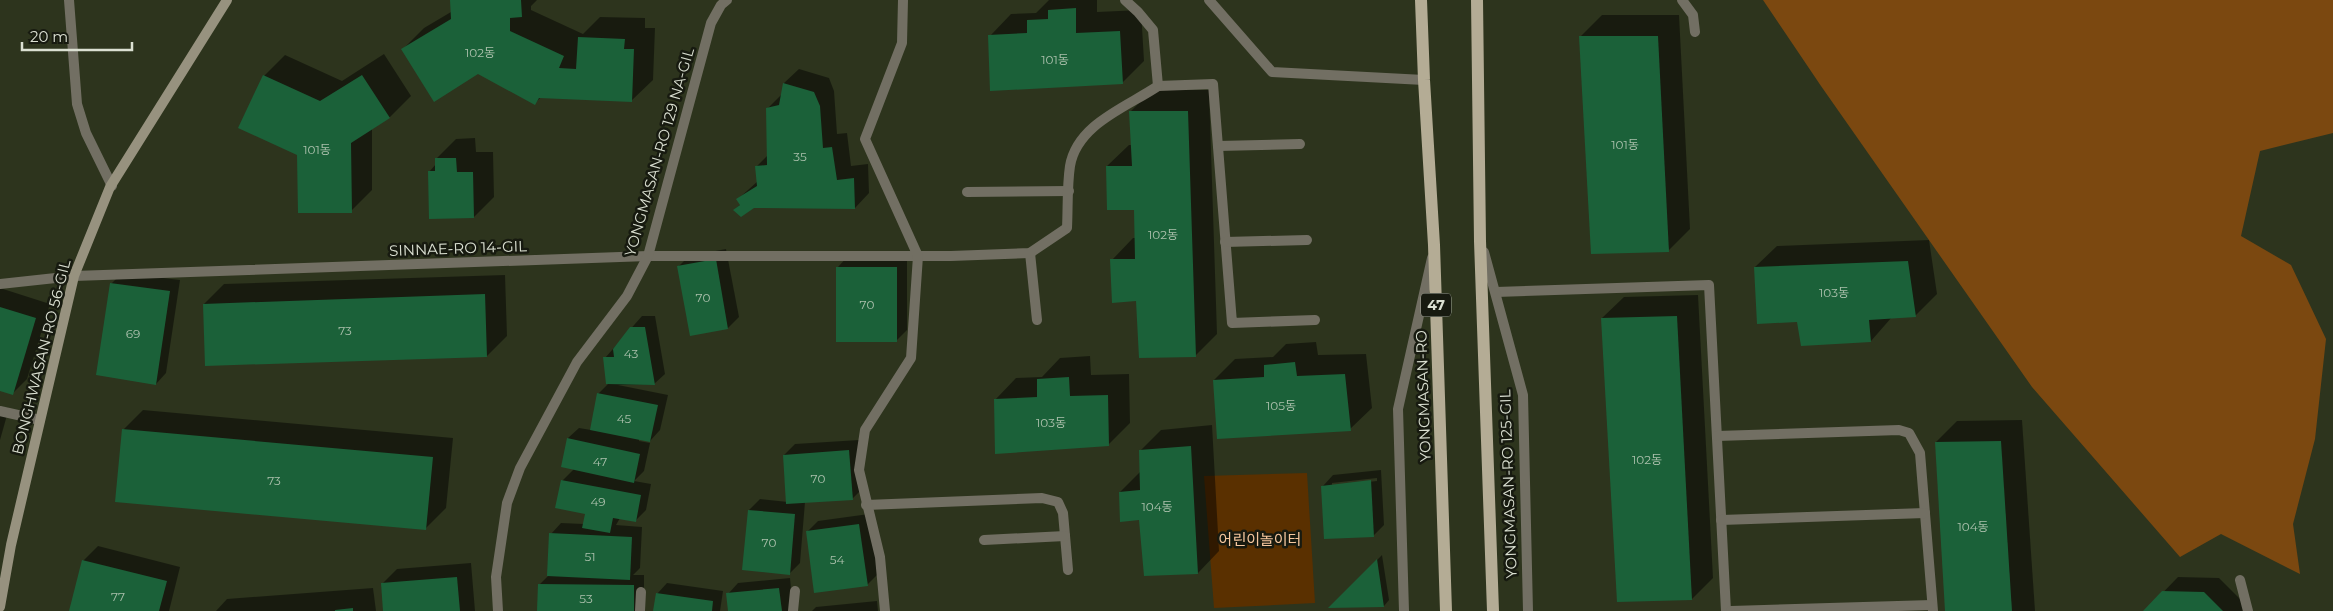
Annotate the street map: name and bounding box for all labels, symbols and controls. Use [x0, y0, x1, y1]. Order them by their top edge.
scale bar [22, 20, 132, 52]
text: 20 m [30, 27, 68, 46]
house number: 102동 [465, 45, 495, 60]
street label: YONGMASAN-RO 129 NA-GIL [620, 45, 698, 259]
house number: 101동 [1041, 52, 1069, 67]
house number: 101동 [1611, 137, 1639, 152]
house number: 101동 [303, 142, 331, 157]
house number: 35 [793, 149, 807, 164]
house number: 102동 [1148, 227, 1178, 242]
street label: SINNAE-RO 14-GIL [389, 236, 527, 260]
street label: BONGHWASAN-RO 56-GIL [8, 257, 74, 456]
house number: 103동 [1819, 285, 1849, 300]
house number: 70 [696, 290, 710, 305]
road number: 47 [1421, 294, 1451, 316]
house number: 70 [860, 297, 874, 312]
house number: 73 [338, 323, 352, 338]
house number: 69 [126, 326, 140, 341]
street label: YONGMASAN-RO [1411, 330, 1435, 462]
house number: 43 [624, 346, 638, 361]
street label: YONGMASAN-RO 125-GIL [1495, 389, 1521, 579]
house number: 105동 [1266, 398, 1296, 413]
house number: 45 [617, 411, 632, 426]
house number: 103동 [1036, 415, 1066, 430]
house number: 102동 [1632, 452, 1662, 467]
house number: 47 [593, 454, 607, 469]
house number: 70 [811, 471, 825, 486]
house number: 73 [267, 473, 281, 488]
house number: 49 [590, 494, 606, 509]
house number: 104동 [1141, 499, 1173, 514]
house number: 104동 [1957, 519, 1989, 534]
park label: 어린이놀이터 [1219, 530, 1301, 549]
house number: 70 [762, 535, 776, 550]
house number: 51 [584, 549, 596, 564]
house number: 54 [830, 552, 844, 567]
house number: 77 [111, 589, 125, 604]
house number: 53 [579, 591, 593, 606]

